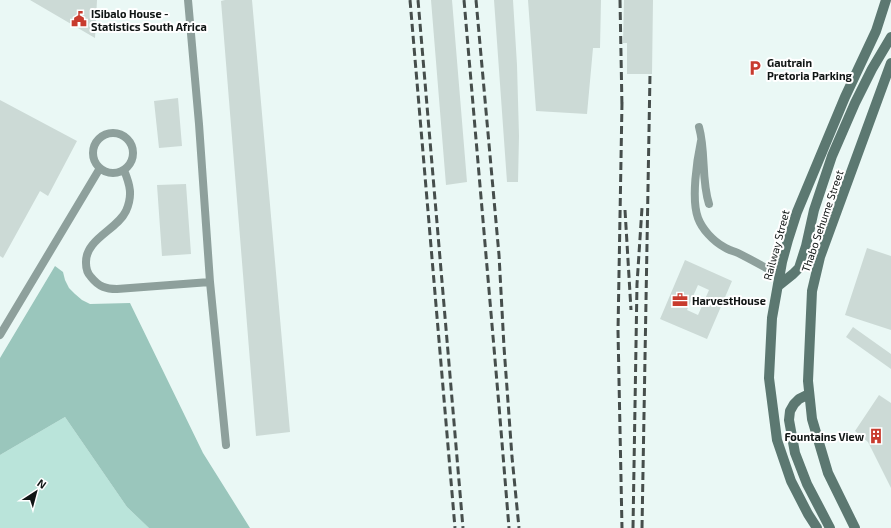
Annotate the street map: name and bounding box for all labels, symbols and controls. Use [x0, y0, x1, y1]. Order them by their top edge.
place label: ISibalo House - Statistics South Africa [91, 7, 207, 33]
public building icon: ISibalo House - Statistics South Africa [70, 10, 88, 28]
place label: Gautrain Pretoria Parking [767, 56, 852, 82]
parking icon: Gautrain Pretoria Parking [746, 59, 764, 77]
street label: Thabo Sehume Street [798, 168, 846, 274]
street label: Railway Street [760, 208, 792, 282]
office icon: HarvestHouse [671, 291, 689, 309]
place label: HarvestHouse [692, 294, 766, 307]
building icon: Fountains View [867, 427, 885, 445]
place label: Fountains View [784, 430, 865, 443]
north arrow [16, 472, 56, 512]
text: N [35, 476, 49, 491]

